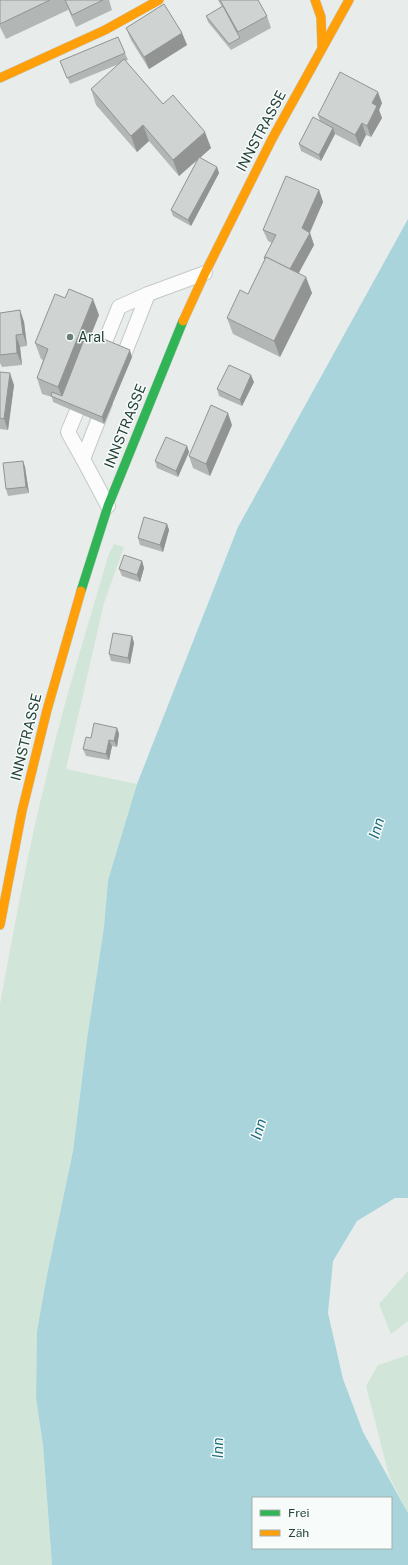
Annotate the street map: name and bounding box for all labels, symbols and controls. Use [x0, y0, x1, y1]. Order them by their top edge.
street label: INNSTRASSE [233, 88, 289, 174]
place label: Aral [78, 329, 105, 345]
marker: Aral [65, 332, 75, 342]
street label: INNSTRASSE [101, 382, 149, 470]
street label: INNSTRASSE [7, 692, 45, 782]
water label: Inn [365, 815, 387, 841]
water label: Inn [247, 1116, 269, 1142]
water label: Inn [209, 1438, 226, 1458]
legend [252, 1497, 392, 1549]
text: Frei [288, 1506, 310, 1520]
text: Zäh [288, 1526, 309, 1540]

